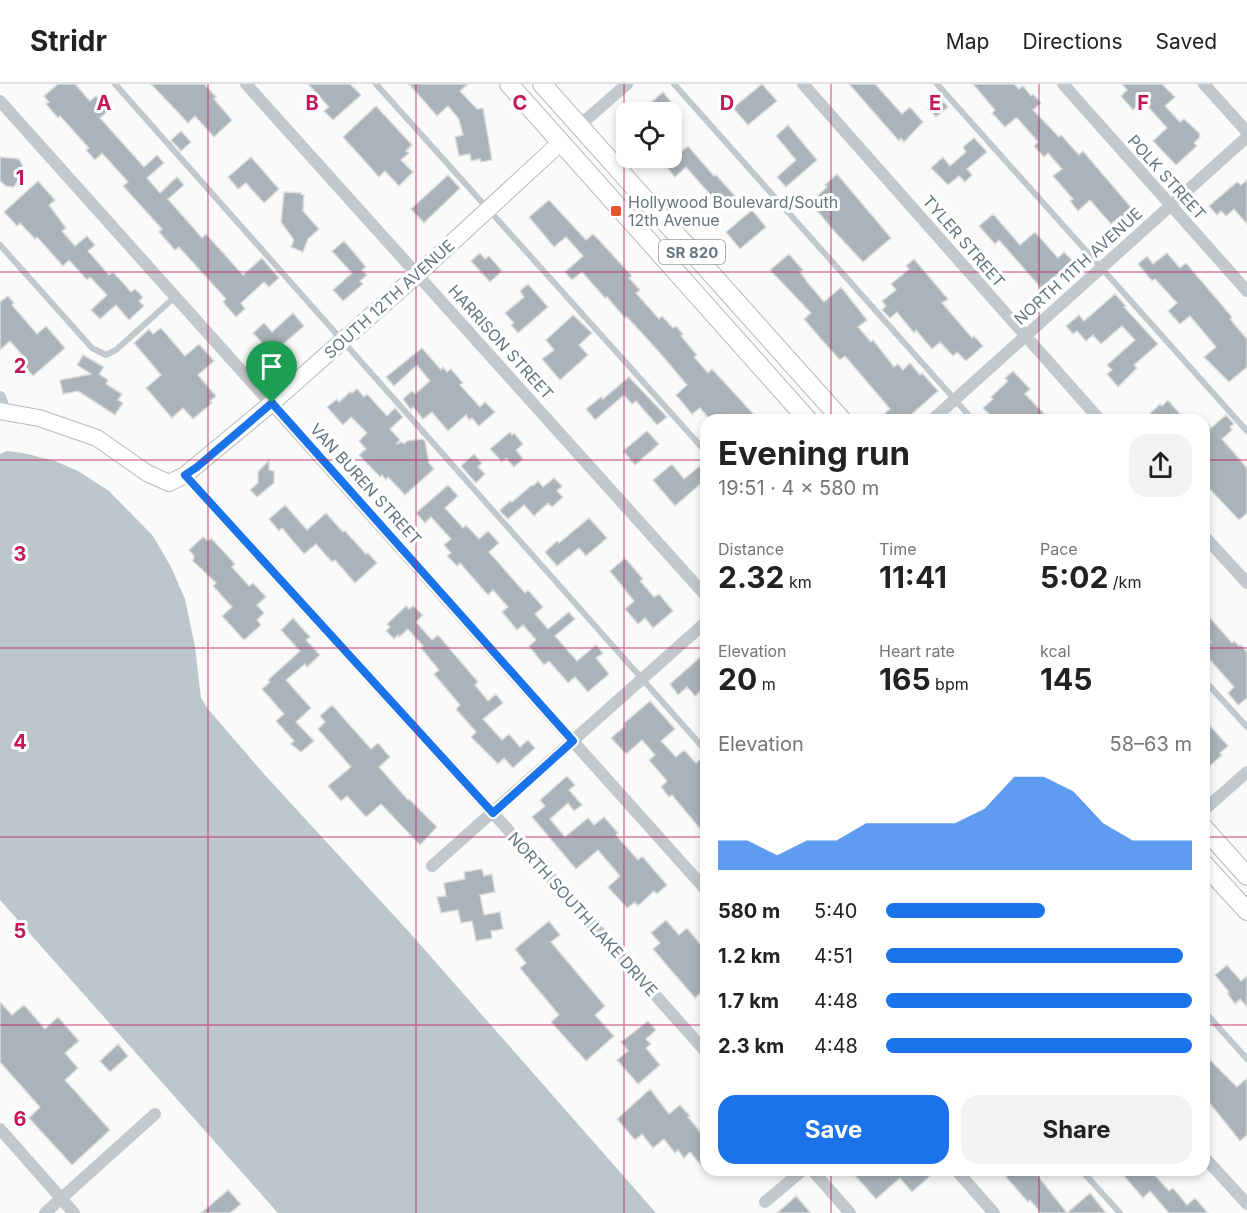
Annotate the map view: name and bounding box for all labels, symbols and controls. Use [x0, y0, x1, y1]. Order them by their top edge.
text: Stridr [30, 24, 107, 58]
text: Map [946, 29, 989, 54]
text: Directions [1022, 29, 1123, 54]
text: Saved [1156, 29, 1217, 54]
text: A [97, 91, 112, 115]
text: B [305, 91, 319, 115]
text: C [513, 91, 527, 115]
text: D [720, 91, 734, 115]
text: E [929, 91, 941, 115]
text: F [1137, 91, 1149, 115]
map controls [616, 102, 682, 168]
button: locate [616, 102, 682, 168]
street label: POLK STREET [1124, 130, 1210, 224]
text: 1 [16, 166, 24, 190]
street label: TYLER STREET [919, 191, 1009, 291]
place label: Hollywood Boulevard/South 12th Avenue [628, 192, 838, 230]
street label: NORTH 11TH AVENUE [1010, 203, 1146, 329]
marker: Hollywood Boulevard/South 12th Avenue [609, 204, 623, 218]
street label: SOUTH 12TH AVENUE [320, 235, 458, 363]
road number: SR 820 [659, 240, 725, 264]
street label: HARRISON STREET [444, 281, 558, 403]
pin [246, 341, 297, 403]
icon: arrive [255, 350, 288, 383]
text: 2 [14, 354, 26, 378]
street label: VAN BUREN STREET [306, 419, 426, 549]
text: Evening run [718, 433, 910, 473]
button: share [1129, 434, 1192, 497]
text: 19:51 · 4 × 580 m [718, 476, 879, 500]
text: Distance [718, 539, 784, 559]
text: Time [879, 539, 917, 559]
text: Pace [1040, 539, 1078, 559]
text: 3 [14, 542, 26, 566]
text: 2.32 [718, 559, 785, 595]
text: 11:41 [879, 559, 947, 595]
text: 5:02 [1040, 559, 1108, 595]
text: km [785, 572, 812, 592]
text: /km [1108, 572, 1141, 592]
text: Elevation [718, 641, 787, 661]
text: Heart rate [879, 641, 955, 661]
text: kcal [1040, 641, 1071, 661]
text: 20 [718, 661, 757, 697]
text: 165 [879, 661, 931, 697]
text: 145 [1040, 661, 1092, 697]
text: m [757, 674, 776, 694]
text: bpm [931, 674, 969, 694]
text: 4 [13, 730, 27, 754]
text: Elevation [718, 732, 804, 756]
text: 58–63 m [1110, 732, 1192, 756]
street label: NORTH SOUTH LAKE DRIVE [504, 828, 662, 1000]
text: 580 m [718, 899, 780, 923]
text: 5:40 [814, 899, 857, 923]
text: 5 [14, 919, 26, 943]
text: 1.2 km [718, 944, 781, 968]
text: 4:51 [814, 944, 853, 968]
text: 1.7 km [718, 989, 779, 1013]
text: 4:48 [814, 989, 858, 1013]
text: 2.3 km [718, 1034, 784, 1058]
text: 4:48 [814, 1034, 858, 1058]
button: Save [718, 1095, 949, 1164]
button: Share [961, 1095, 1192, 1164]
text: 6 [14, 1107, 27, 1131]

